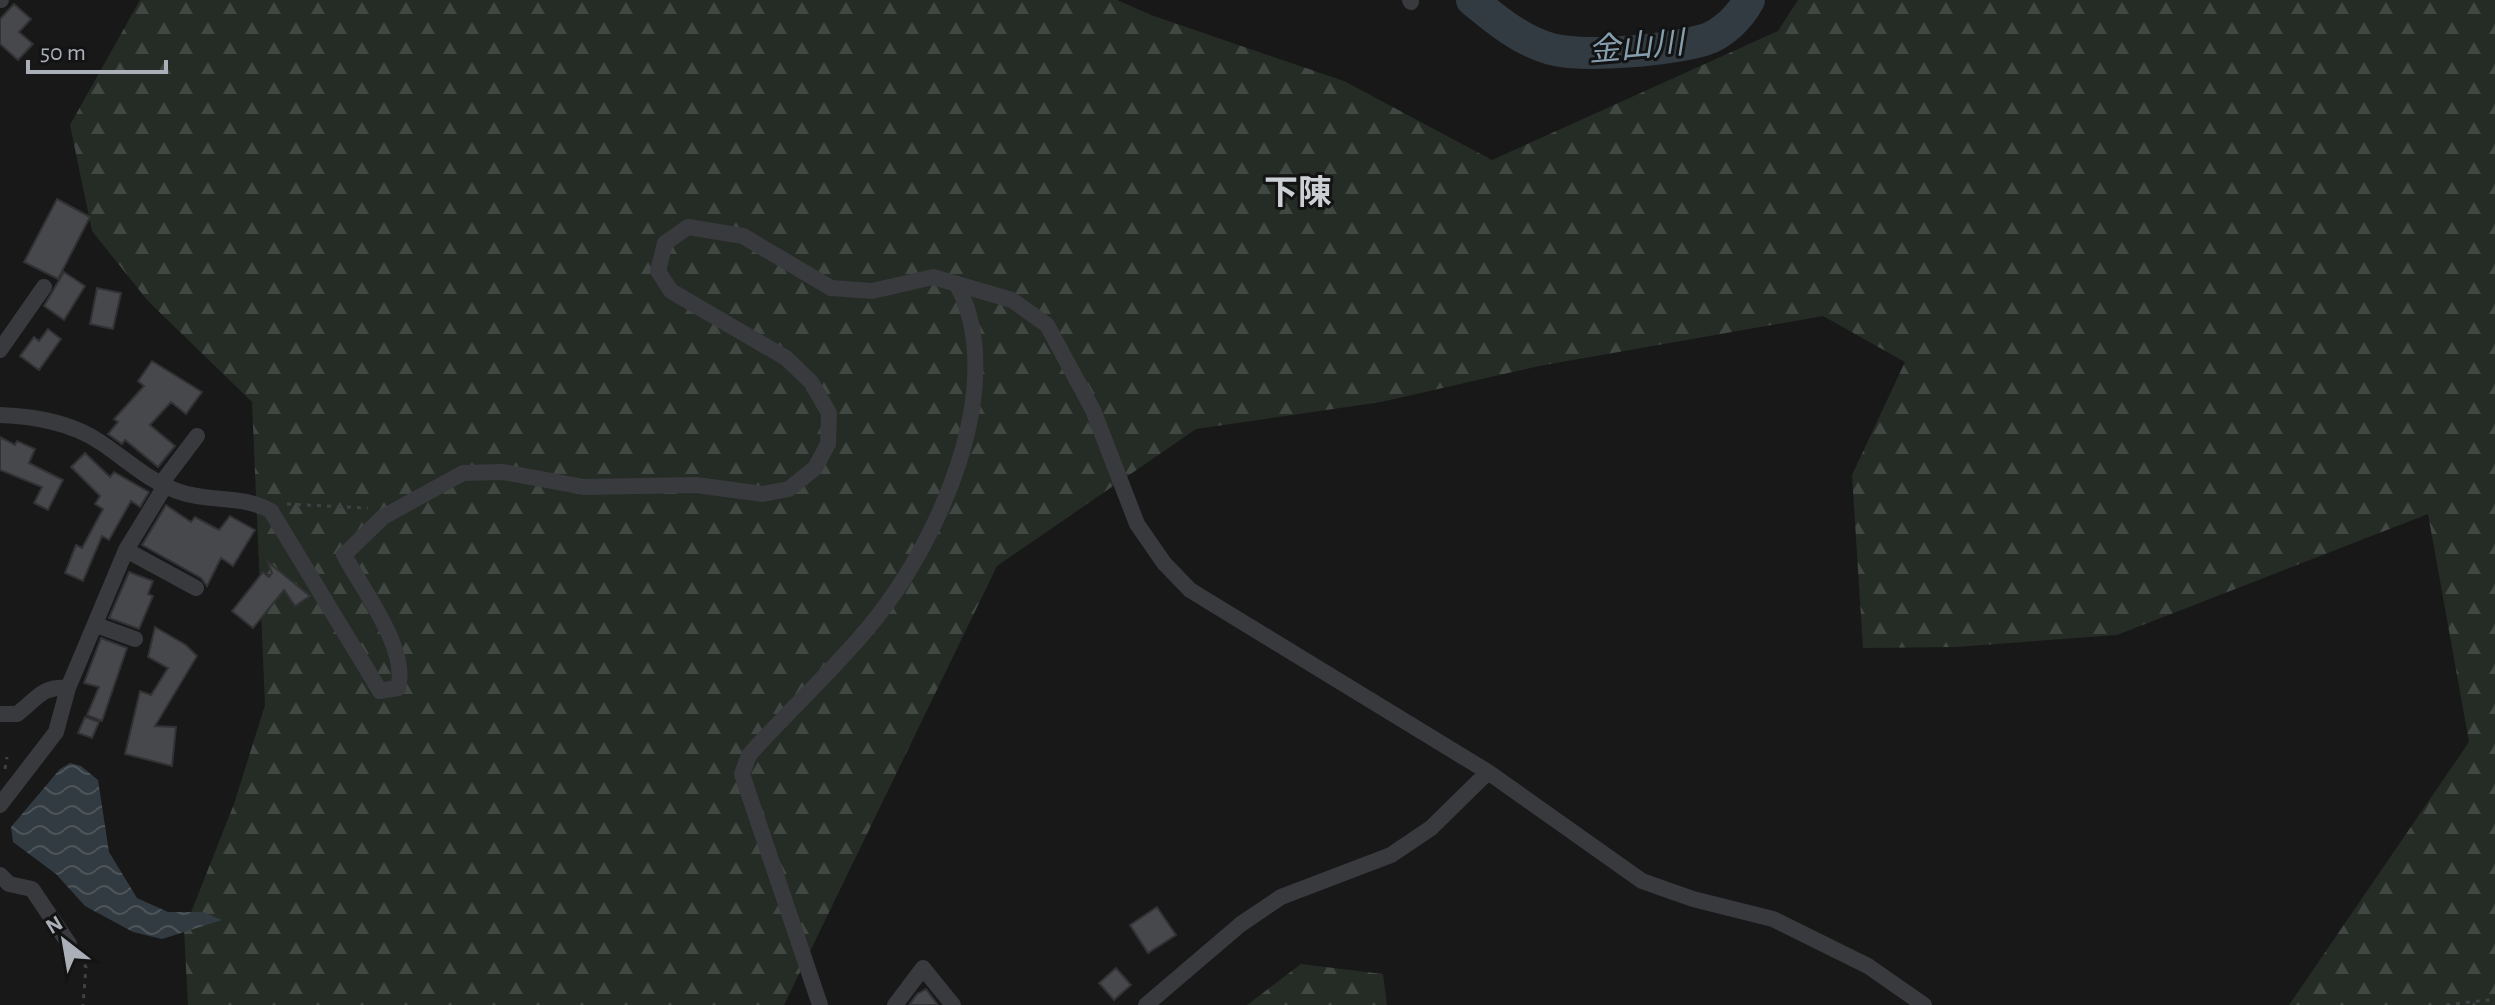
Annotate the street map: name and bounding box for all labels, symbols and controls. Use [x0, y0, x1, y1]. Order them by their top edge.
scale bar [28, 24, 166, 74]
water label: 金山川 [1587, 26, 1688, 67]
text: 50 m [40, 41, 86, 65]
district label: 下陳 [1264, 174, 1332, 211]
north arrow [24, 901, 104, 981]
text: N [42, 911, 66, 938]

